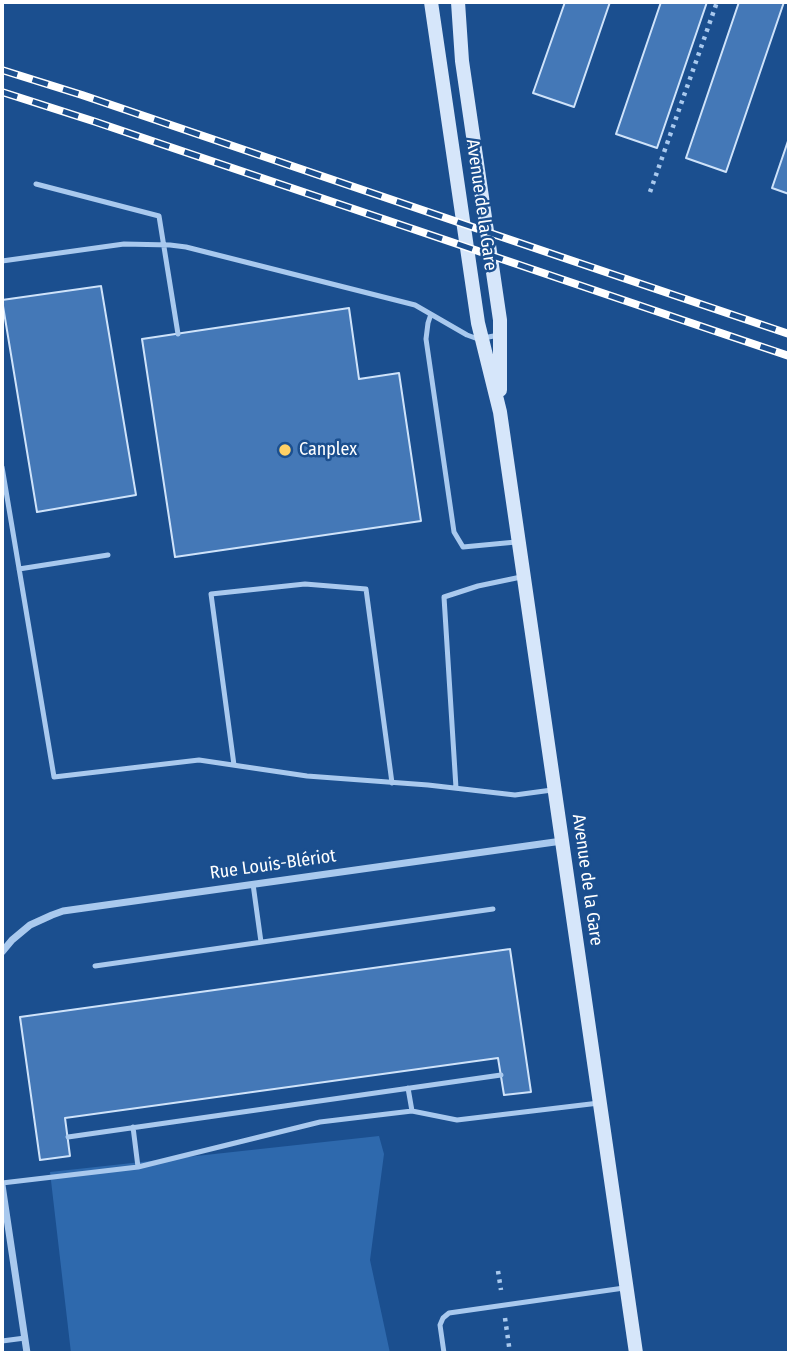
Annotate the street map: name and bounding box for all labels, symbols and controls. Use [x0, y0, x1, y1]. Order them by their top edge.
street label: Avenue de la Gare [461, 138, 501, 272]
place label: Canplex [299, 439, 357, 461]
marker: Canplex [277, 442, 293, 458]
street label: Avenue de la Gare [567, 813, 607, 947]
street label: Rue Louis-Blériot [209, 845, 337, 885]

